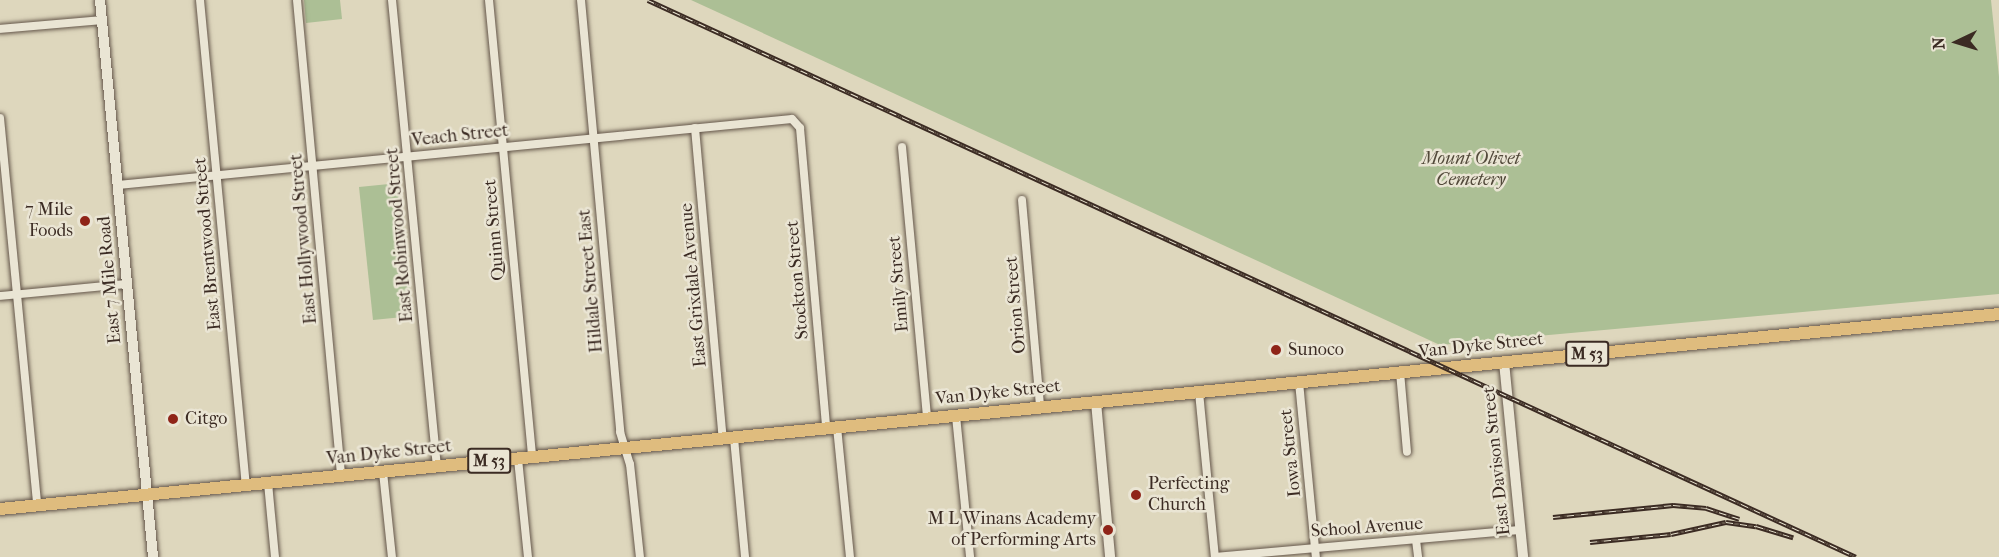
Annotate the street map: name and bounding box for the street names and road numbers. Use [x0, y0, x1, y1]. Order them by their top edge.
street label: Veach Street [411, 120, 509, 152]
street label: East Robinwood Street [382, 147, 418, 323]
street label: East Hollywood Street [286, 153, 322, 325]
street label: East Brentwood Street [190, 157, 226, 331]
street label: Quinn Street [480, 178, 510, 282]
street label: East Grixdale Avenue [676, 202, 712, 368]
street label: Hildale Street East [574, 208, 608, 354]
street label: East 7 Mile Road [94, 215, 126, 345]
street label: Stockton Street [782, 220, 814, 340]
street label: Emily Street [884, 235, 914, 333]
street label: Orion Street [1001, 255, 1031, 355]
street label: Van Dyke Street [1417, 329, 1545, 363]
road number: M 53 [1564, 341, 1610, 367]
street label: Van Dyke Street [934, 376, 1062, 410]
street label: East Davison Street [1478, 385, 1516, 537]
street label: Iowa Street [1276, 408, 1306, 498]
street label: Van Dyke Street [325, 436, 453, 470]
road number: M 53 [466, 448, 512, 474]
street label: School Avenue [1310, 513, 1424, 543]

